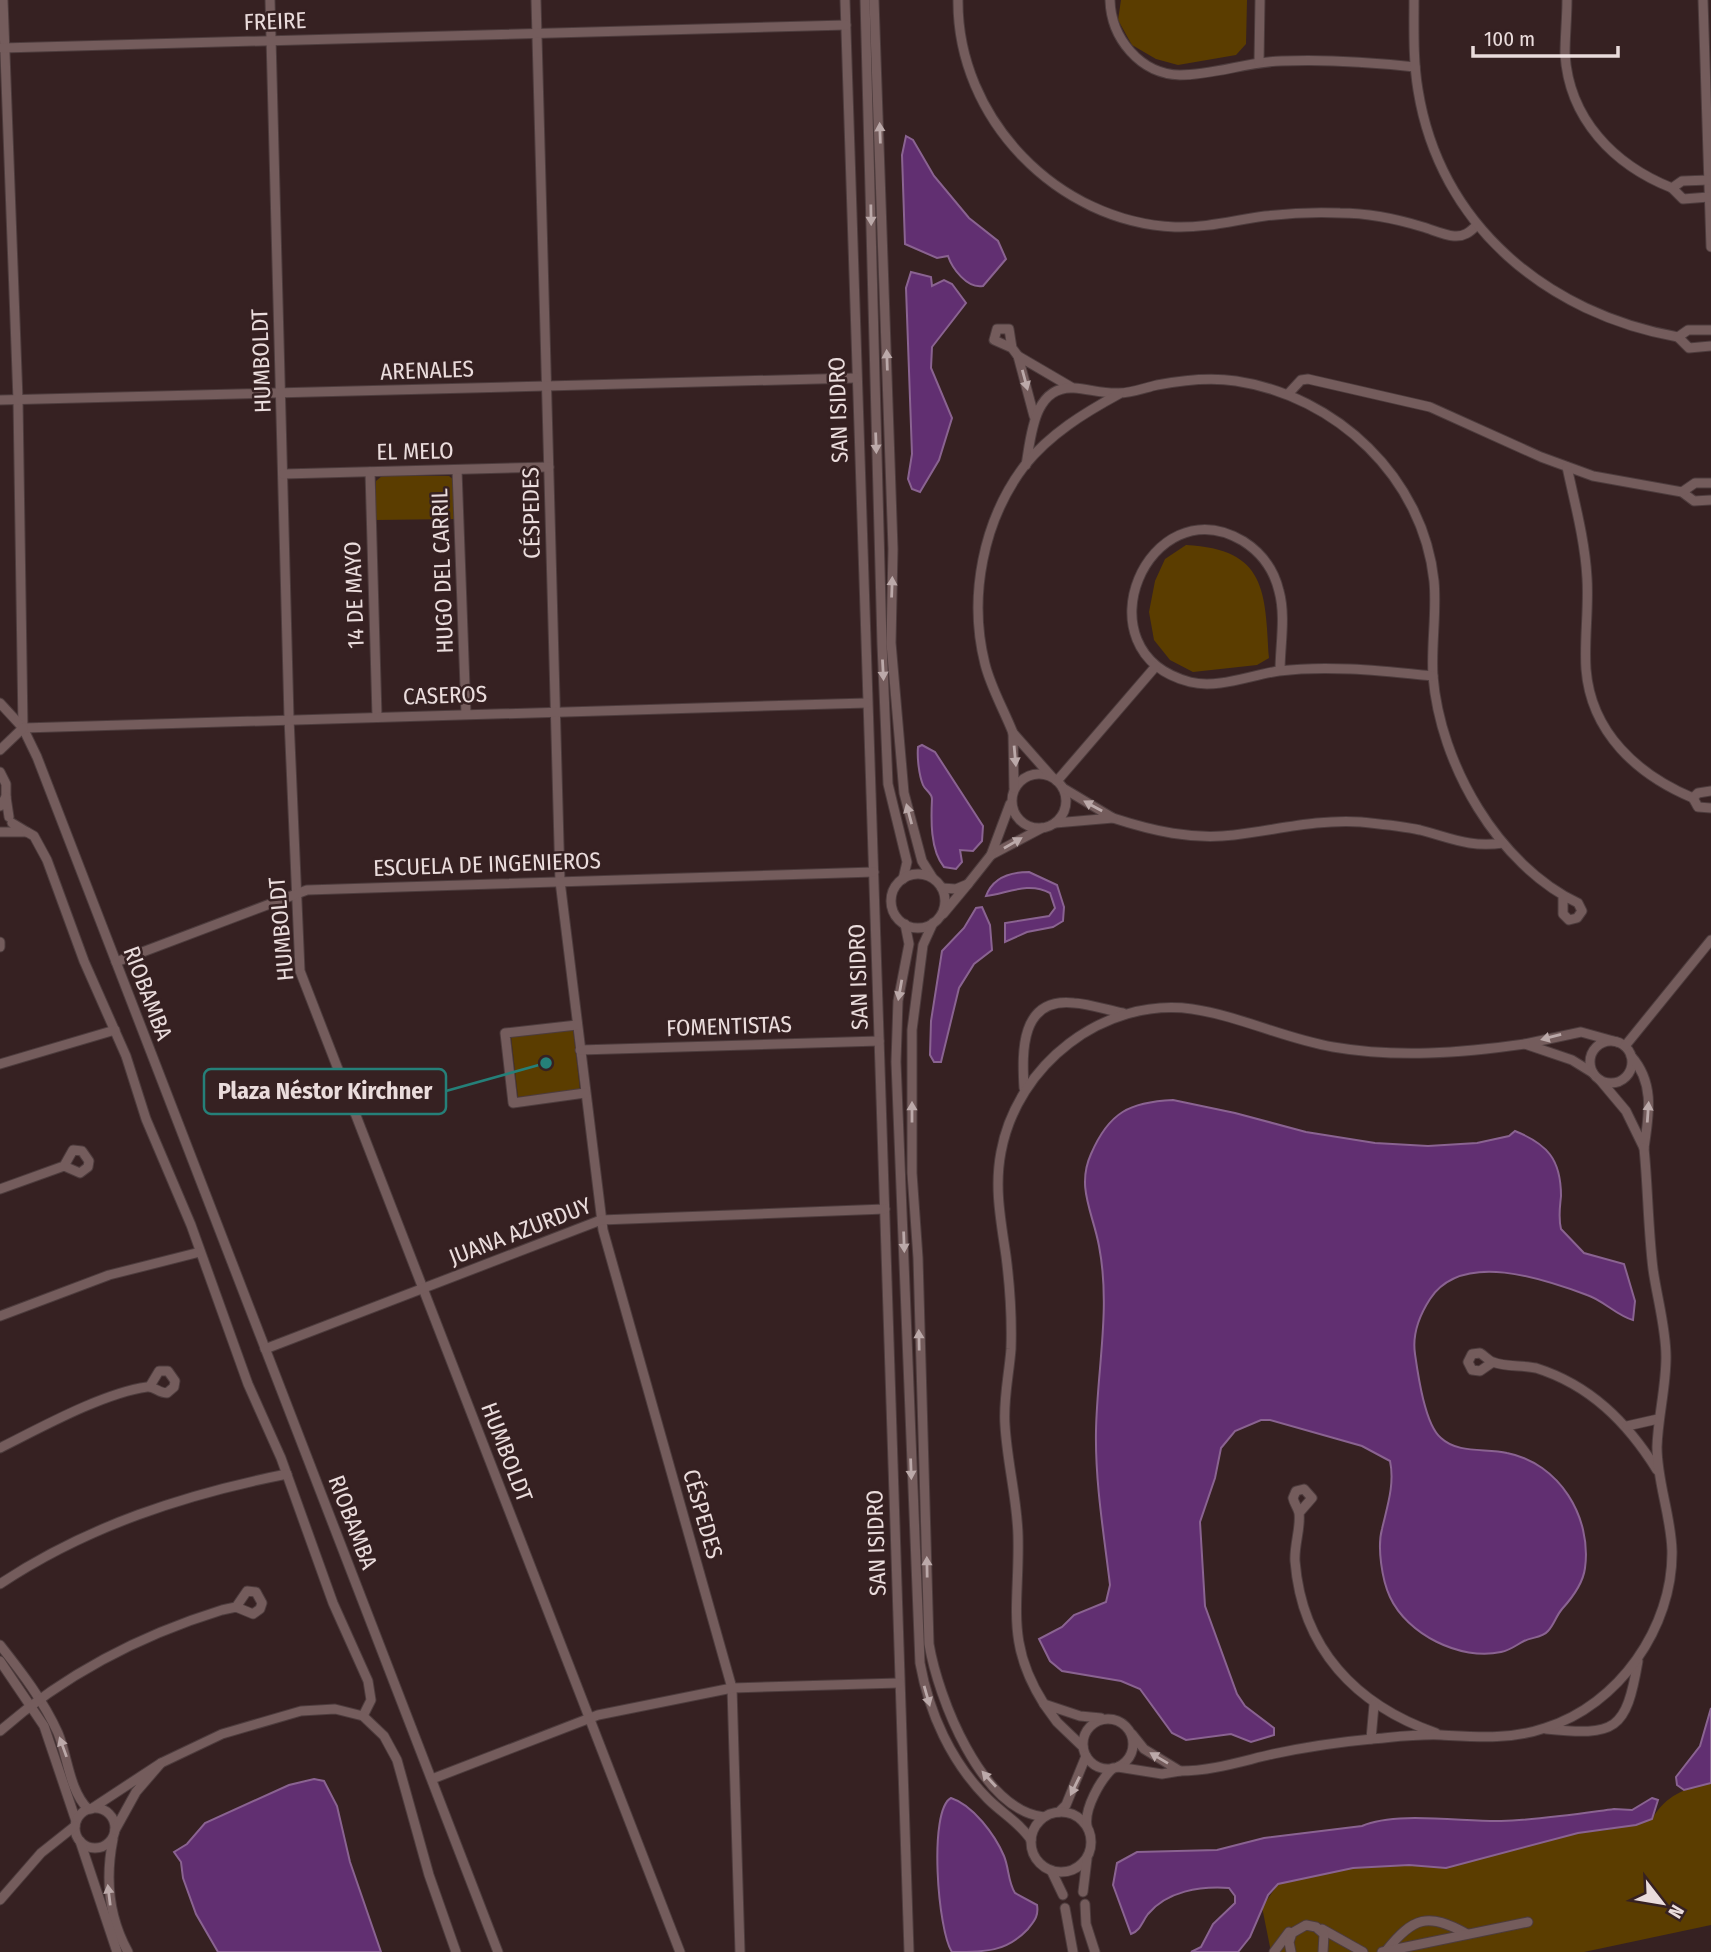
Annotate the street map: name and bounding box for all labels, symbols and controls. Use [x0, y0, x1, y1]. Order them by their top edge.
street label: FREIRE [243, 6, 307, 36]
scale bar [1473, 14, 1618, 58]
text: 100 m [1484, 26, 1535, 52]
one-way arrow [874, 121, 886, 143]
one-way arrow [865, 204, 876, 226]
street label: HUMBOLDT [245, 308, 277, 414]
one-way arrow [882, 349, 893, 371]
street label: ARENALES [380, 354, 474, 386]
street label: SAN ISIDRO [822, 356, 854, 464]
one-way arrow [1020, 369, 1031, 391]
one-way arrow [871, 432, 882, 454]
street label: EL MELO [376, 436, 454, 466]
street label: CÉSPEDES [515, 467, 546, 559]
street label: HUGO DEL CARRIL [425, 488, 459, 654]
street label: 14 DE MAYO [338, 541, 370, 649]
one-way arrow [887, 576, 898, 598]
one-way arrow [878, 659, 889, 681]
street label: CASEROS [402, 680, 488, 710]
one-way arrow [1010, 745, 1021, 767]
one-way arrow [1083, 800, 1102, 812]
one-way arrow [903, 802, 914, 824]
one-way arrow [1003, 837, 1022, 849]
street label: ESCUELA DE INGENIEROS [373, 846, 601, 882]
street label: HUMBOLDT [262, 876, 299, 982]
street label: SAN ISIDRO [842, 923, 874, 1031]
street label: RIOBAMBA [117, 942, 179, 1044]
one-way arrow [894, 979, 905, 1001]
street label: FOMENTISTAS [666, 1010, 792, 1042]
one-way arrow [1540, 1033, 1561, 1043]
callout: Plaza Néstor Kirchner [204, 1069, 446, 1114]
text: Plaza Néstor Kirchner [218, 1077, 432, 1105]
one-way arrow [906, 1101, 918, 1123]
one-way arrow [1643, 1101, 1654, 1123]
street label: JUANA AZURDUY [445, 1191, 596, 1271]
one-way arrow [898, 1231, 909, 1253]
one-way arrow [913, 1328, 925, 1350]
street label: HUMBOLDT [475, 1398, 539, 1506]
one-way arrow [906, 1459, 917, 1481]
street label: CÉSPEDES [677, 1466, 730, 1562]
street label: RIOBAMBA [322, 1471, 384, 1573]
street label: SAN ISIDRO [860, 1489, 892, 1597]
one-way arrow [922, 1556, 933, 1578]
one-way arrow [923, 1685, 933, 1706]
one-way arrow [57, 1736, 68, 1757]
one-way arrow [1149, 1752, 1168, 1764]
one-way arrow [982, 1771, 997, 1788]
one-way arrow [1070, 1776, 1081, 1796]
north arrow [1627, 1868, 1697, 1938]
one-way arrow [104, 1884, 115, 1906]
text: N [1663, 1901, 1689, 1922]

